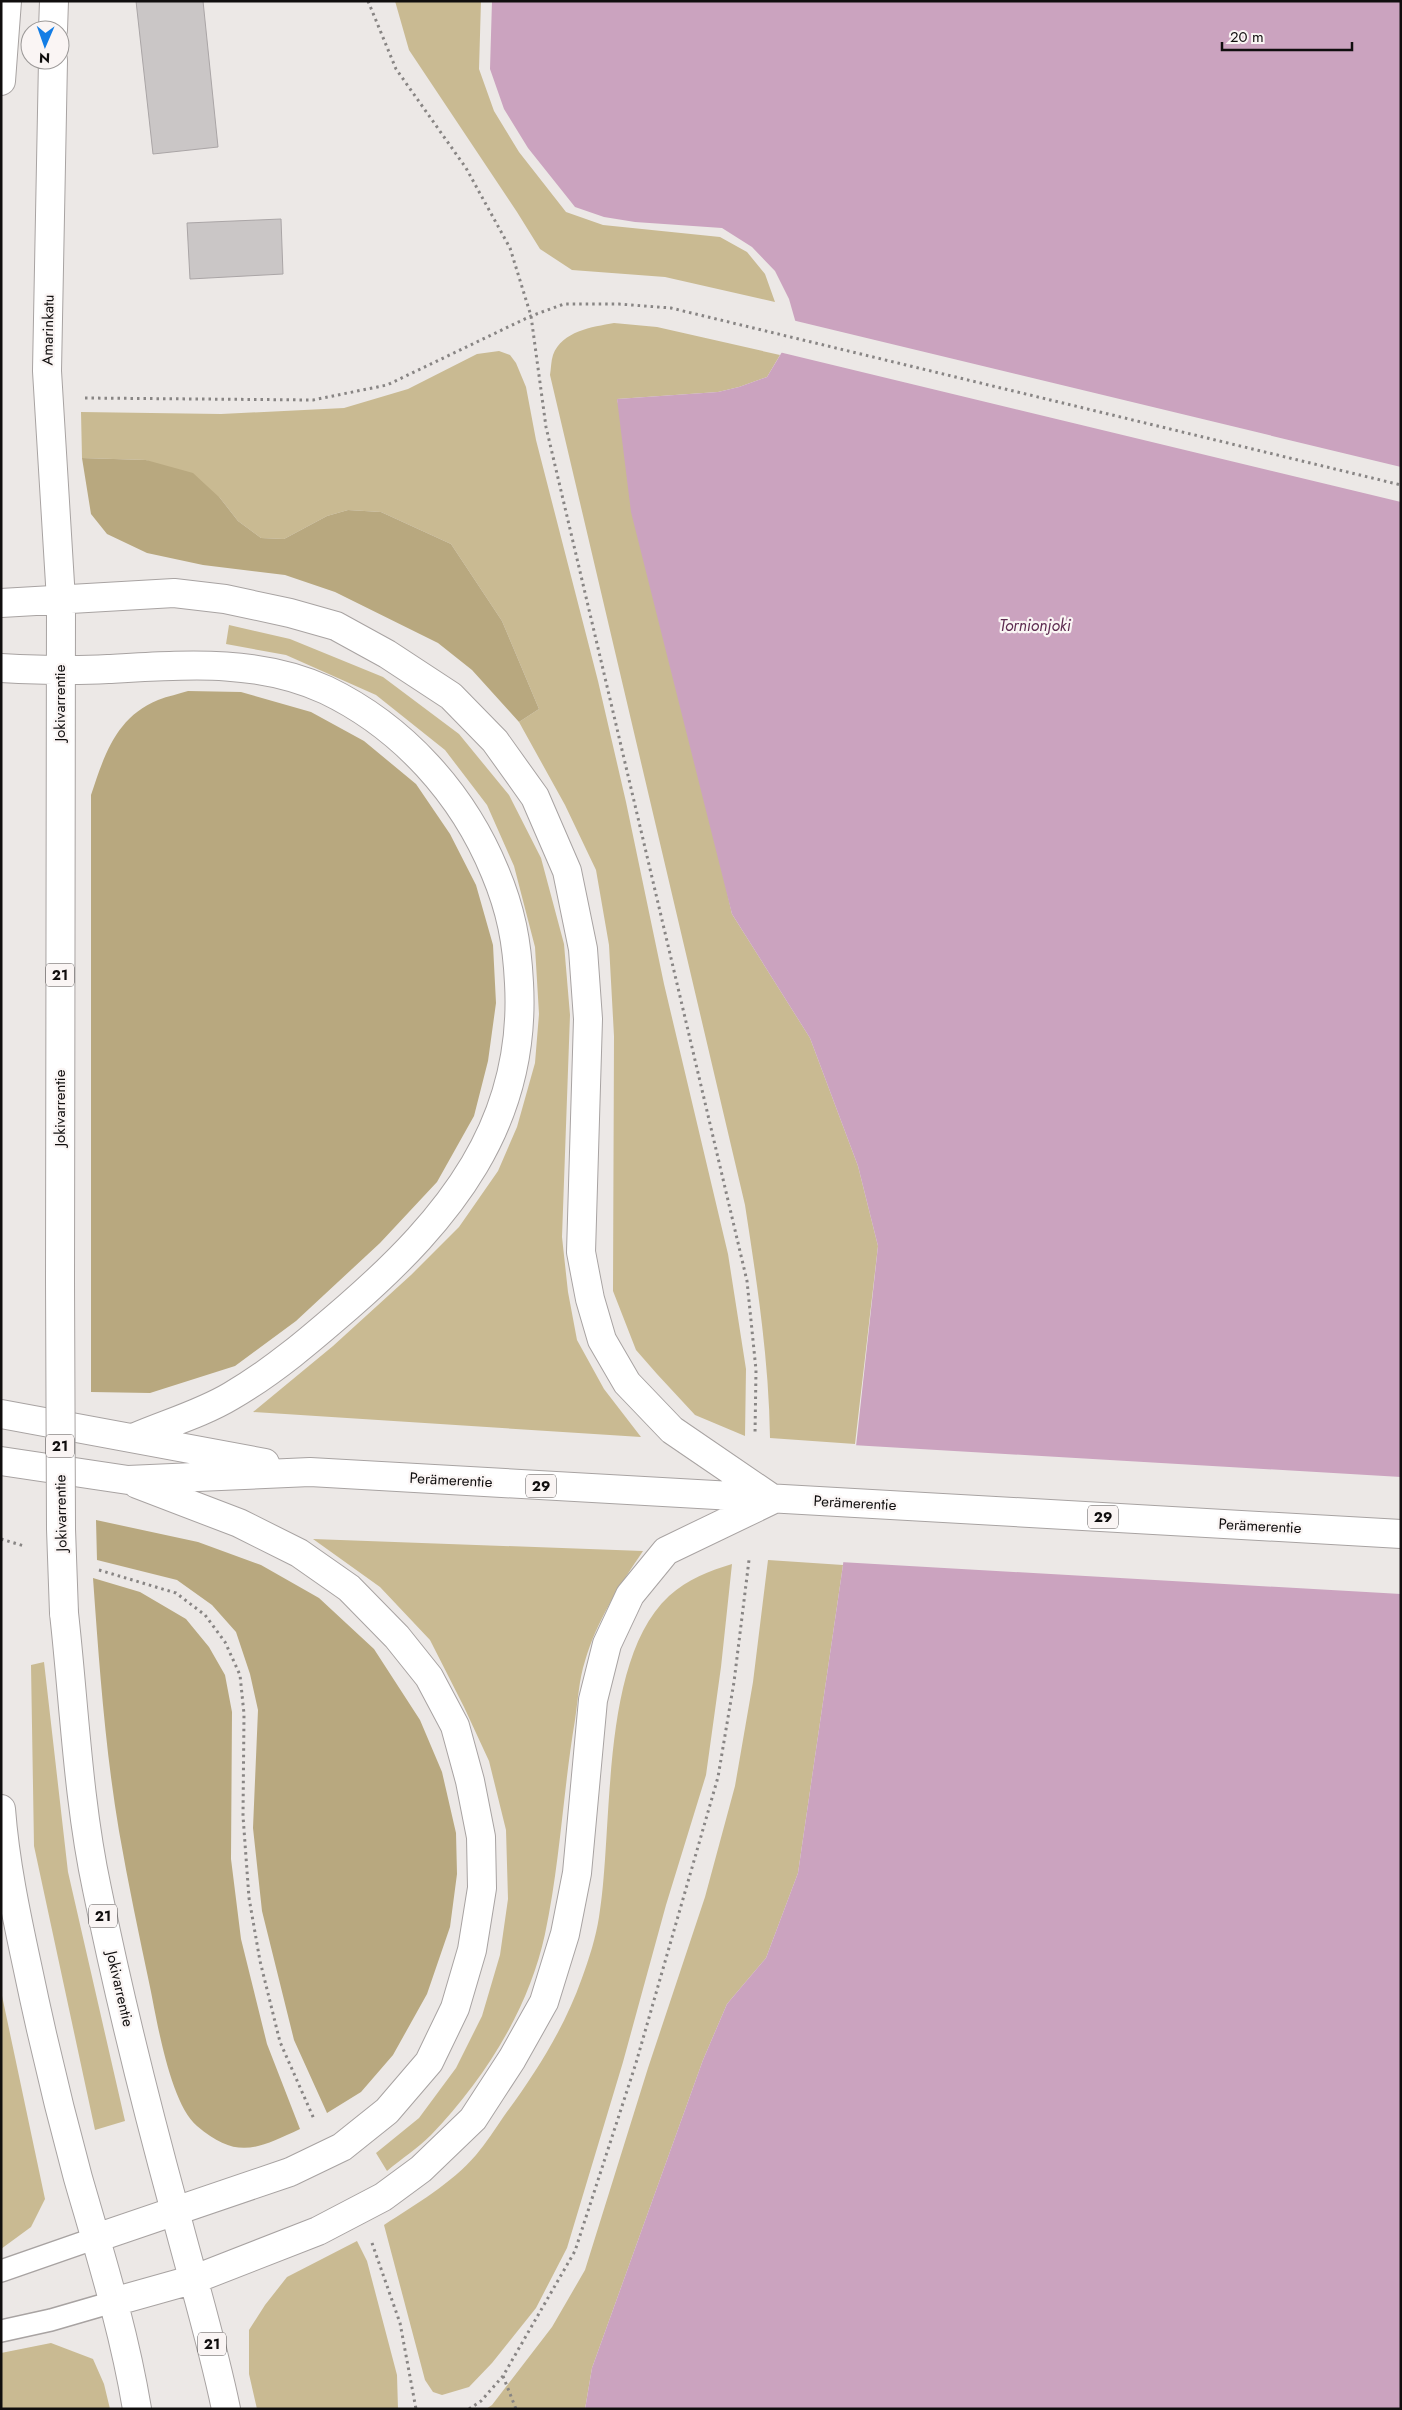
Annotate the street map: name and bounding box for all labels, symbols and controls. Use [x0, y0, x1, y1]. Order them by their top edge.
north arrow [20, 20, 70, 70]
scale bar [1222, 20, 1352, 52]
text: 20 m [1230, 26, 1264, 48]
text: N [39, 48, 50, 68]
street label: Amarinkatu [36, 294, 60, 366]
water label: Tornionjoki [999, 614, 1072, 637]
street label: Jokivarrentie [49, 664, 71, 744]
road number: 21 [46, 964, 74, 986]
street label: Jokivarrentie [49, 1069, 71, 1149]
road number: 21 [46, 1434, 74, 1458]
street label: Perämerentie [409, 1467, 493, 1493]
street label: Jokivarrentie [49, 1474, 73, 1554]
road number: 29 [526, 1474, 556, 1498]
street label: Perämerentie [813, 1490, 897, 1516]
road number: 29 [1088, 1505, 1118, 1528]
street label: Perämerentie [1218, 1513, 1302, 1539]
road number: 21 [89, 1904, 117, 1928]
street label: Jokivarrentie [100, 1947, 139, 2029]
road number: 21 [198, 2332, 226, 2356]

